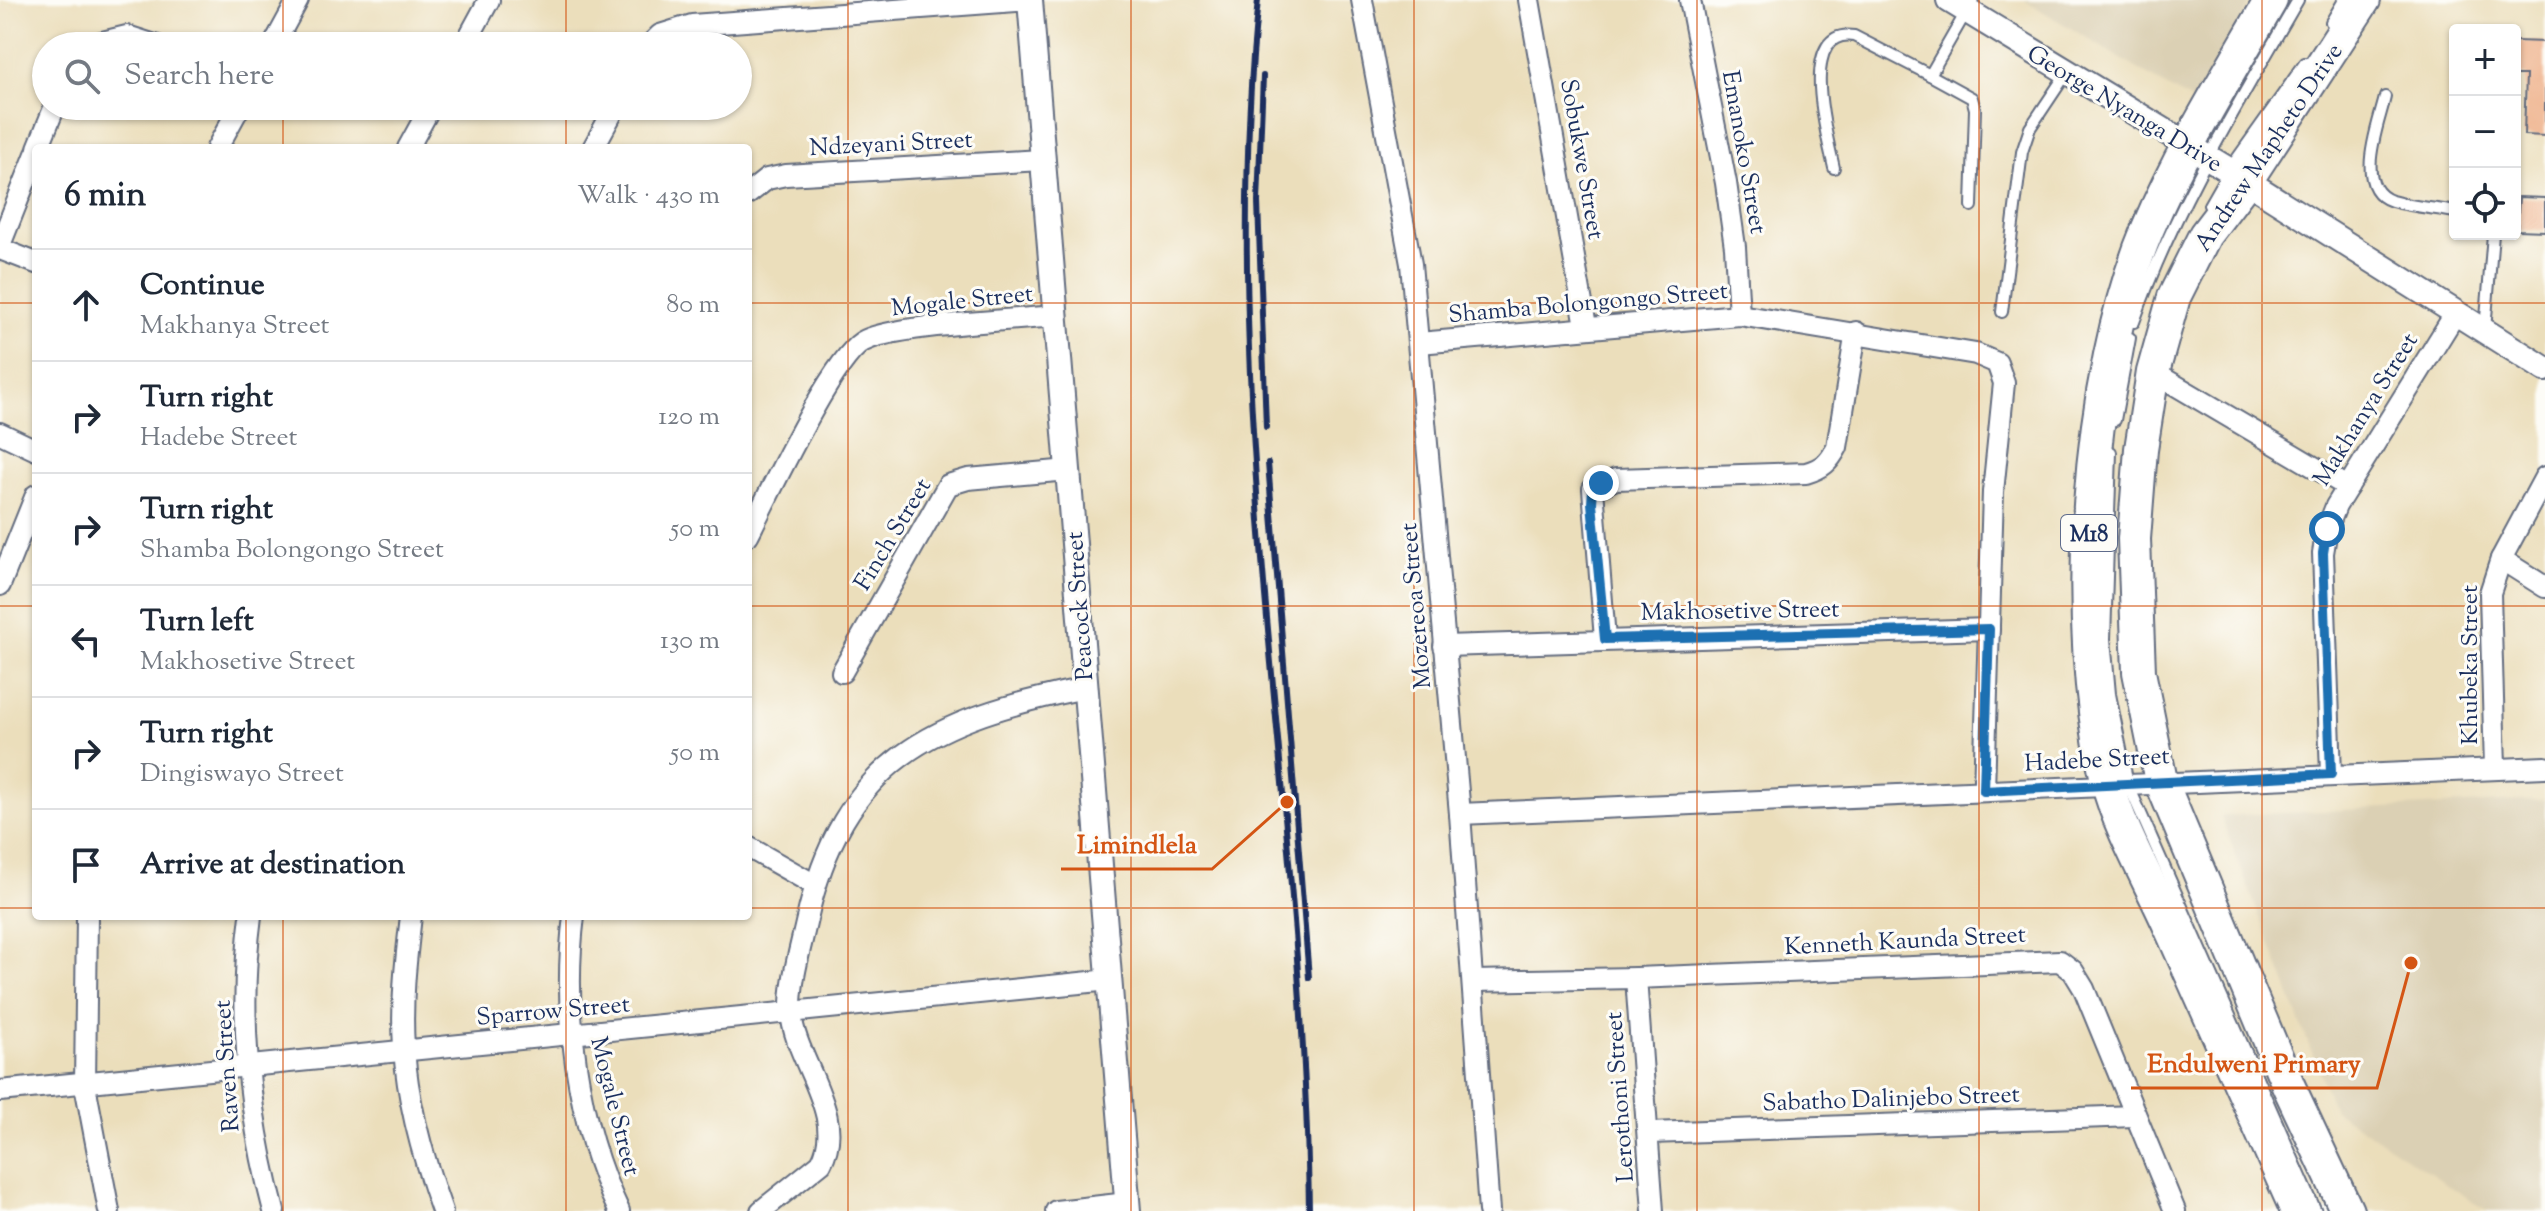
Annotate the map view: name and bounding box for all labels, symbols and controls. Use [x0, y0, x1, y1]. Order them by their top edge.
map controls [2449, 24, 2521, 240]
button: + [2449, 24, 2521, 96]
search box [32, 32, 752, 120]
street label: Andrew Mapheto Drive [2187, 37, 2352, 259]
street label: George Nyanga Drive [2020, 38, 2228, 182]
icon: search [60, 54, 104, 98]
text: Search here [124, 55, 274, 98]
street label: Emanoko Street [1712, 68, 1774, 237]
street label: Sobukwe Street [1550, 76, 1612, 242]
button: − [2449, 96, 2521, 168]
street label: Ndzeyani Street [809, 124, 974, 166]
button: locate [2449, 168, 2521, 240]
text: 6 min [64, 172, 146, 221]
text: Walk · 430 m [577, 178, 720, 215]
text: Continue [140, 265, 265, 308]
street label: Shamba Bolongongo Street [1447, 275, 1729, 333]
street label: Mogale Street [890, 278, 1035, 326]
icon: ahead [64, 283, 108, 327]
text: 80 m [666, 287, 720, 324]
text: Makhanya Street [140, 308, 330, 345]
street label: Makhanya Street [2306, 327, 2427, 493]
text: Turn right [140, 377, 273, 420]
icon: right [64, 395, 108, 439]
text: 120 m [658, 399, 720, 436]
text: Hadebe Street [140, 420, 297, 457]
route end [1583, 465, 1619, 501]
street label: Finch Street [847, 472, 941, 598]
text: Turn right [140, 489, 273, 532]
icon: right [64, 507, 108, 551]
text: 50 m [670, 511, 720, 548]
route start [2309, 511, 2345, 547]
road number: M18 [2061, 515, 2117, 551]
street label: Mozereoa Street [1393, 521, 1441, 690]
street label: Peacock Street [1059, 530, 1103, 682]
text: Shamba Bolongongo Street [140, 532, 444, 569]
street label: Khubeka Street [2454, 585, 2488, 745]
street label: Makhosetive Street [1640, 593, 1840, 631]
text: Turn left [140, 601, 254, 644]
icon: left [64, 619, 108, 663]
text: 130 m [660, 623, 720, 660]
text: Makhosetive Street [140, 644, 355, 681]
text: Turn right [140, 713, 273, 756]
icon: right [64, 731, 108, 775]
text: 50 m [670, 735, 720, 772]
street label: Hadebe Street [2024, 740, 2171, 782]
text: Dingiswayo Street [140, 756, 344, 793]
callout: Limindlela [1061, 819, 1212, 869]
text: Limindlela [1077, 828, 1197, 865]
icon: arrive [64, 843, 108, 887]
text: Arrive at destination [140, 844, 405, 887]
street label: Kenneth Kaunda Street [1784, 919, 2027, 965]
street label: Sparrow Street [475, 988, 631, 1036]
street label: Raven Street [206, 999, 250, 1133]
street label: Lerothoni Street [1598, 1010, 1644, 1183]
street label: Mogale Street [580, 1033, 648, 1180]
callout: Endulweni Primary [2131, 1038, 2377, 1088]
text: Endulweni Primary [2147, 1047, 2361, 1084]
street label: Sabatho Dalinjebo Street [1762, 1079, 2020, 1121]

